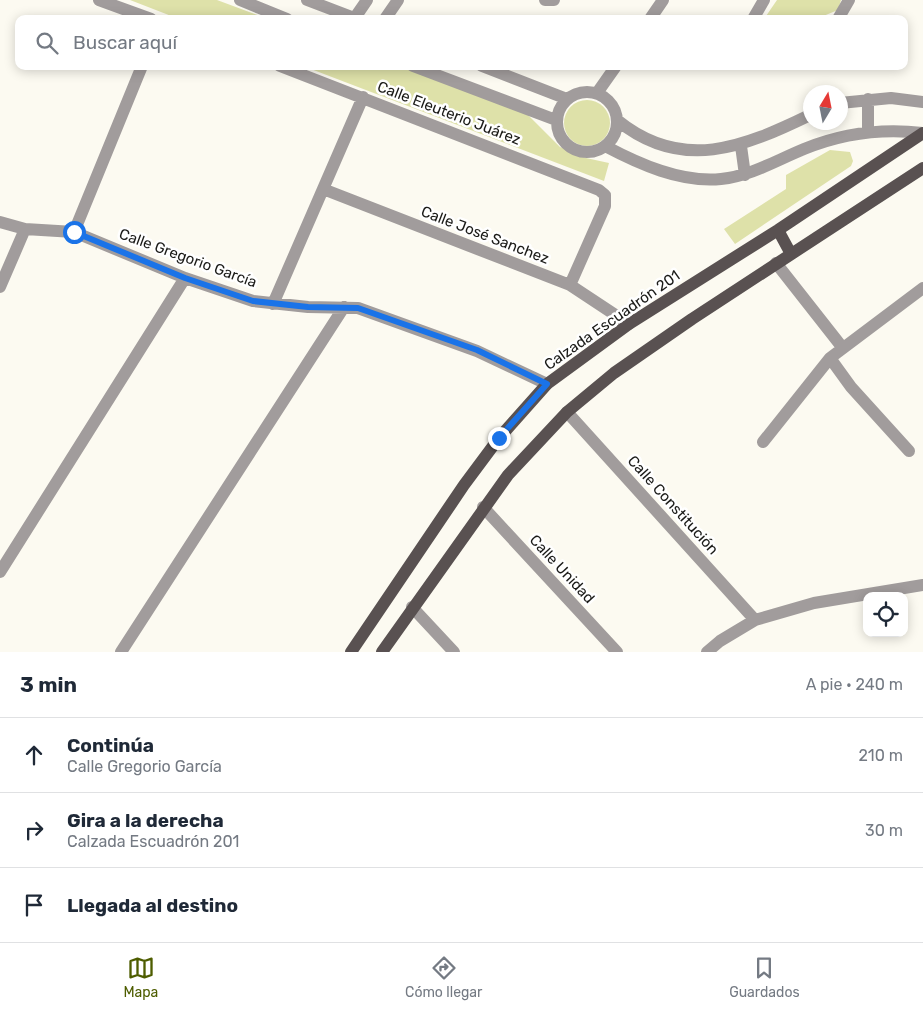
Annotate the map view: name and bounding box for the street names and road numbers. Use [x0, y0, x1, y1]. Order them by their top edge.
street label: Calle Eleuterio Juárez [375, 77, 524, 149]
street label: Calle José Sanchez [418, 202, 552, 268]
street label: Calle Gregorio García [117, 225, 259, 291]
street label: Calzada Escuadrón 201 [541, 266, 683, 374]
street label: Calle Constitución [624, 452, 722, 558]
street label: Calle Unidad [526, 531, 598, 607]

